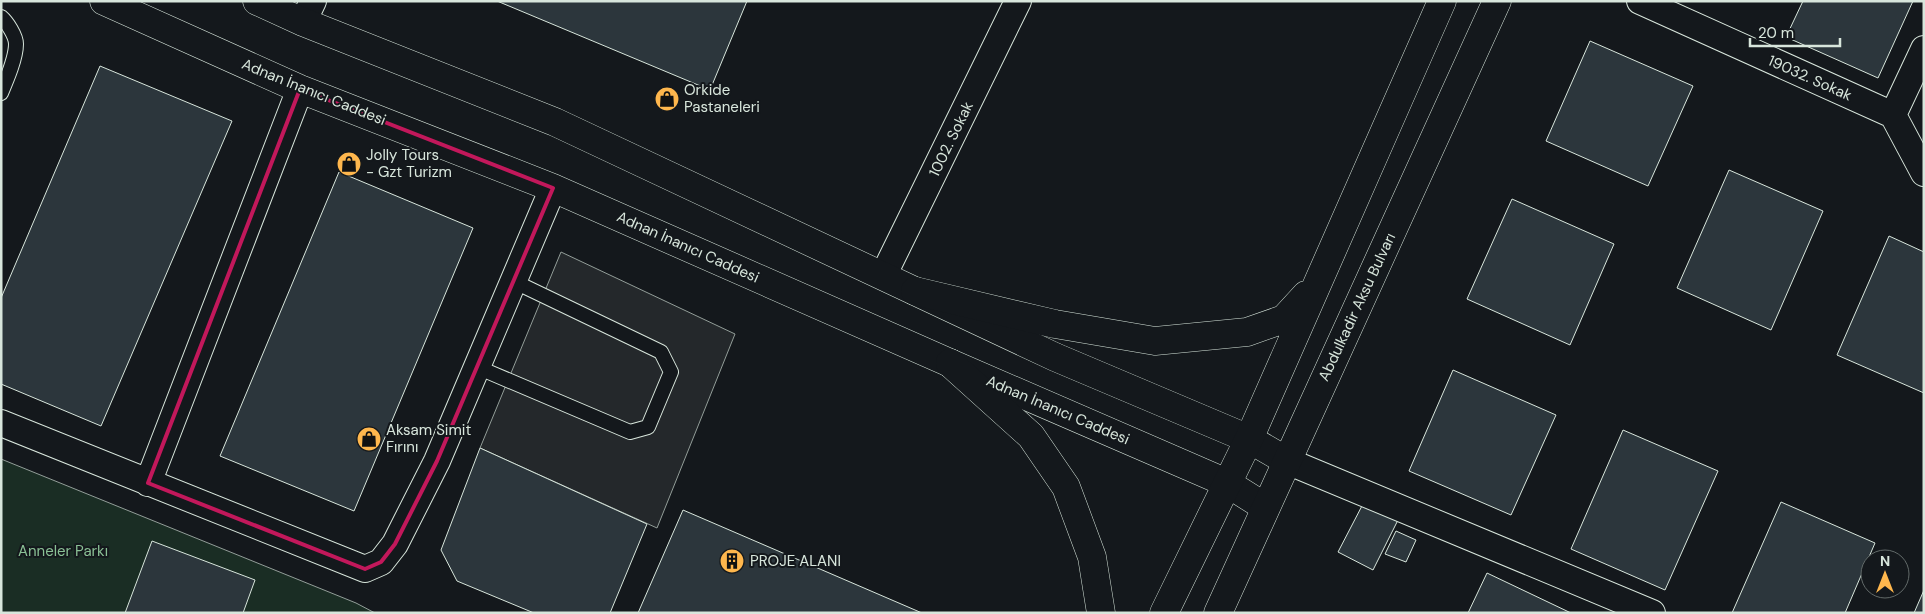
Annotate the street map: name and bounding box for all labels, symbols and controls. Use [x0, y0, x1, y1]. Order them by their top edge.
scale bar [1750, 15, 1840, 47]
text: 20 m [1758, 23, 1794, 43]
street label: 19032. Sokak [1765, 51, 1855, 106]
street label: Adnan İnanıcı Caddesi [239, 54, 389, 130]
place label: Orkide Pastaneleri [684, 80, 760, 117]
shop icon: Orkide Pastaneleri [654, 86, 680, 112]
street label: 1002. Sokak [924, 98, 978, 180]
place label: Jolly Tours - Gzt Turizm [366, 145, 452, 182]
shop icon: Jolly Tours - Gzt Turizm [336, 151, 362, 177]
street label: Adnan İnanıcı Caddesi [614, 207, 762, 287]
street label: Abdulkadir Aksu Bulvarı [1314, 230, 1400, 384]
street label: Adnan İnanıcı Caddesi [983, 371, 1133, 449]
place label: Aksam Simit Fırını [386, 420, 471, 457]
shop icon: Aksam Simit Fırını [356, 426, 382, 452]
park label: Anneler Parkı [18, 541, 108, 561]
building icon: PROJE ALANI [719, 548, 745, 574]
north arrow [1860, 549, 1910, 599]
place label: PROJE ALANI [750, 551, 841, 571]
text: N [1880, 552, 1890, 570]

